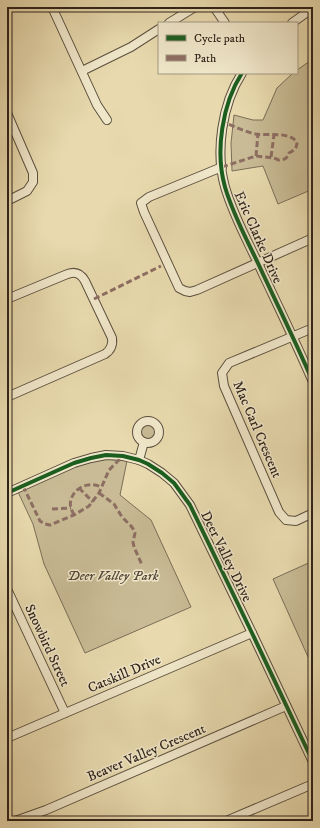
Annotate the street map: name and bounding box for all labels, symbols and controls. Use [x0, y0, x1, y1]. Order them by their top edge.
legend [158, 22, 298, 74]
text: Cycle path [194, 31, 246, 46]
text: Path [194, 51, 217, 66]
street label: Eric Clarke Drive [230, 188, 287, 287]
street label: Mac Carl Crescent [229, 378, 286, 481]
street label: Deer Valley Drive [196, 508, 256, 605]
park label: Deer Valley Park [67, 567, 159, 585]
street label: Snowbird Street [20, 601, 74, 690]
street label: Catskill Drive [85, 650, 164, 697]
street label: Beaver Valley Crescent [84, 720, 209, 786]

